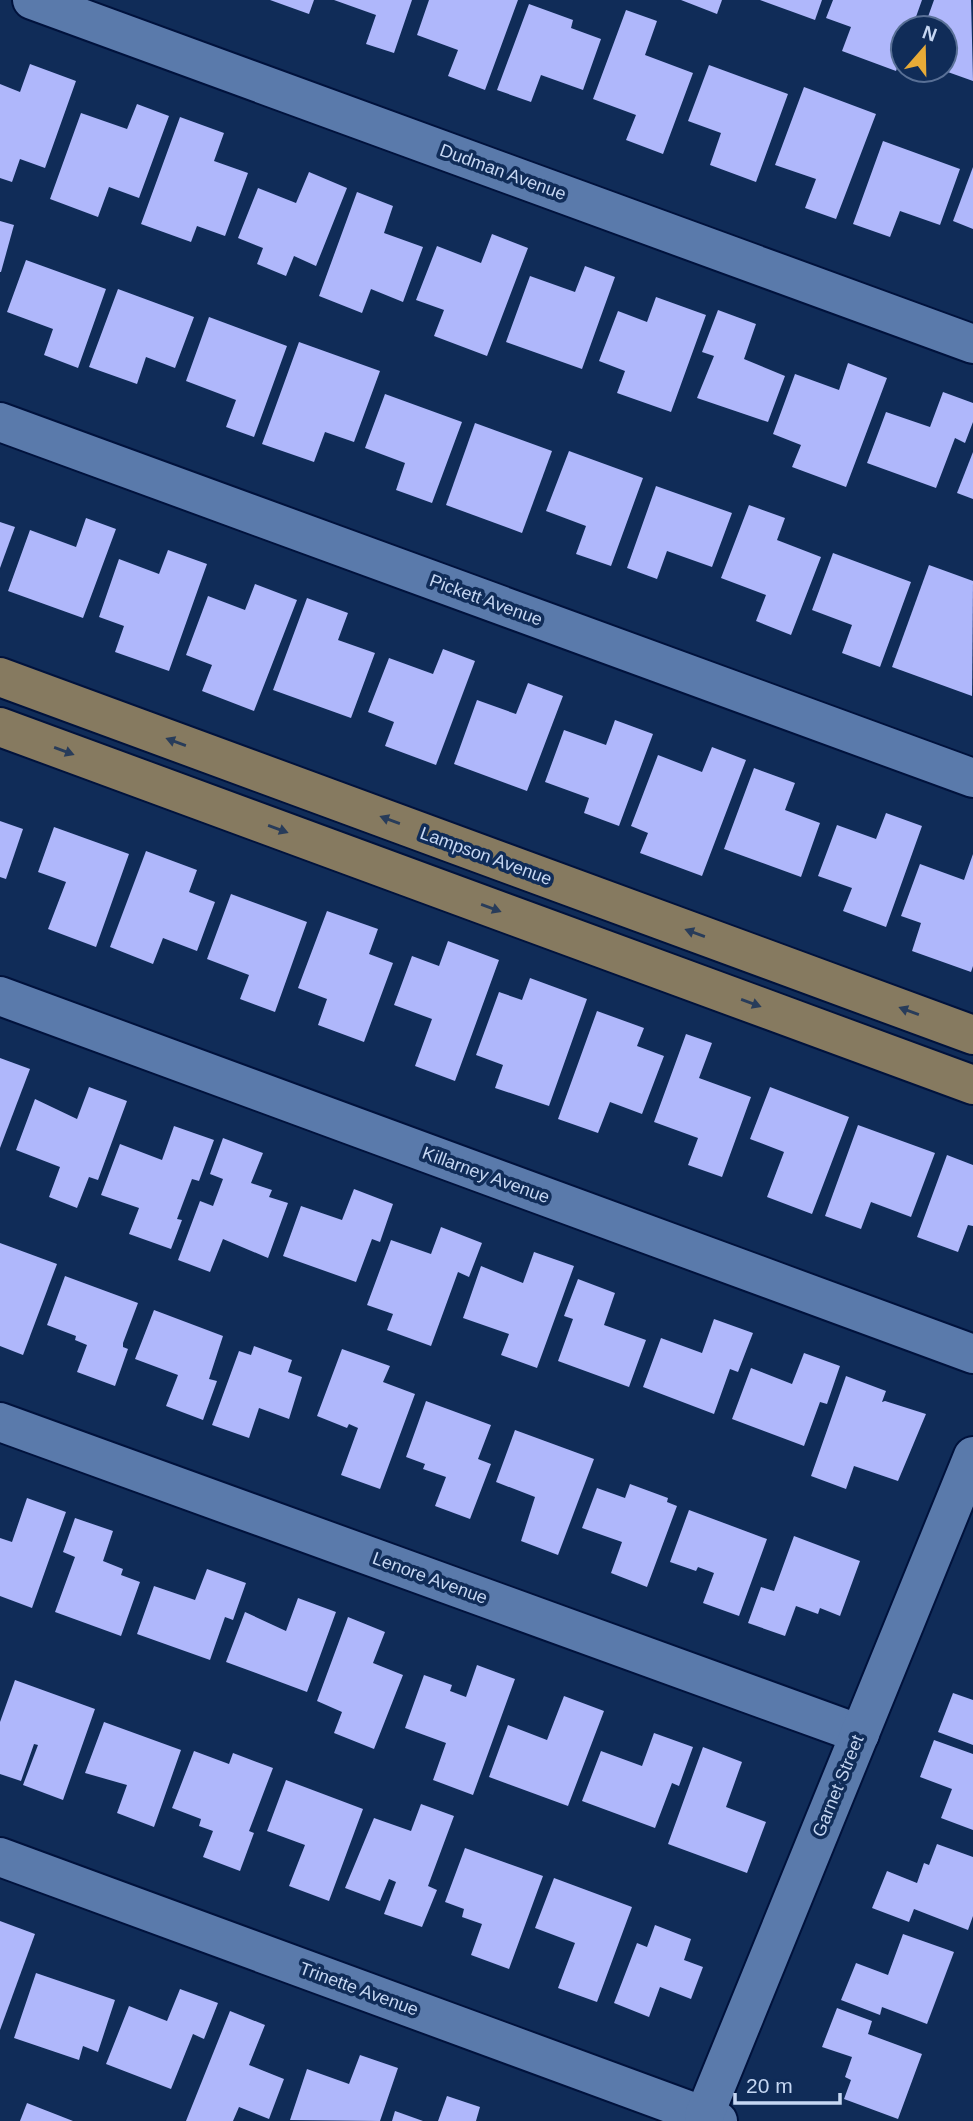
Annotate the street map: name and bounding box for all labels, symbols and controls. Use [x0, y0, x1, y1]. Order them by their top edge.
north arrow [889, 14, 959, 84]
text: N [920, 21, 940, 46]
street label: Dudman Avenue [437, 140, 569, 204]
street label: Pickett Avenue [427, 570, 545, 630]
one-way arrow [166, 736, 187, 747]
one-way arrow [54, 746, 75, 757]
one-way arrow [379, 815, 400, 826]
street label: Lampson Avenue [417, 823, 555, 889]
one-way arrow [267, 824, 288, 835]
one-way arrow [481, 903, 502, 914]
one-way arrow [685, 927, 706, 938]
one-way arrow [740, 998, 761, 1009]
one-way arrow [898, 1006, 919, 1017]
street label: Killarney Avenue [420, 1143, 552, 1207]
street label: Lenore Avenue [370, 1548, 490, 1608]
street label: Garnet Street [808, 1732, 868, 1840]
street label: Trinette Avenue [297, 1958, 421, 2020]
scale bar [735, 2062, 840, 2106]
text: 20 m [746, 2074, 793, 2097]

